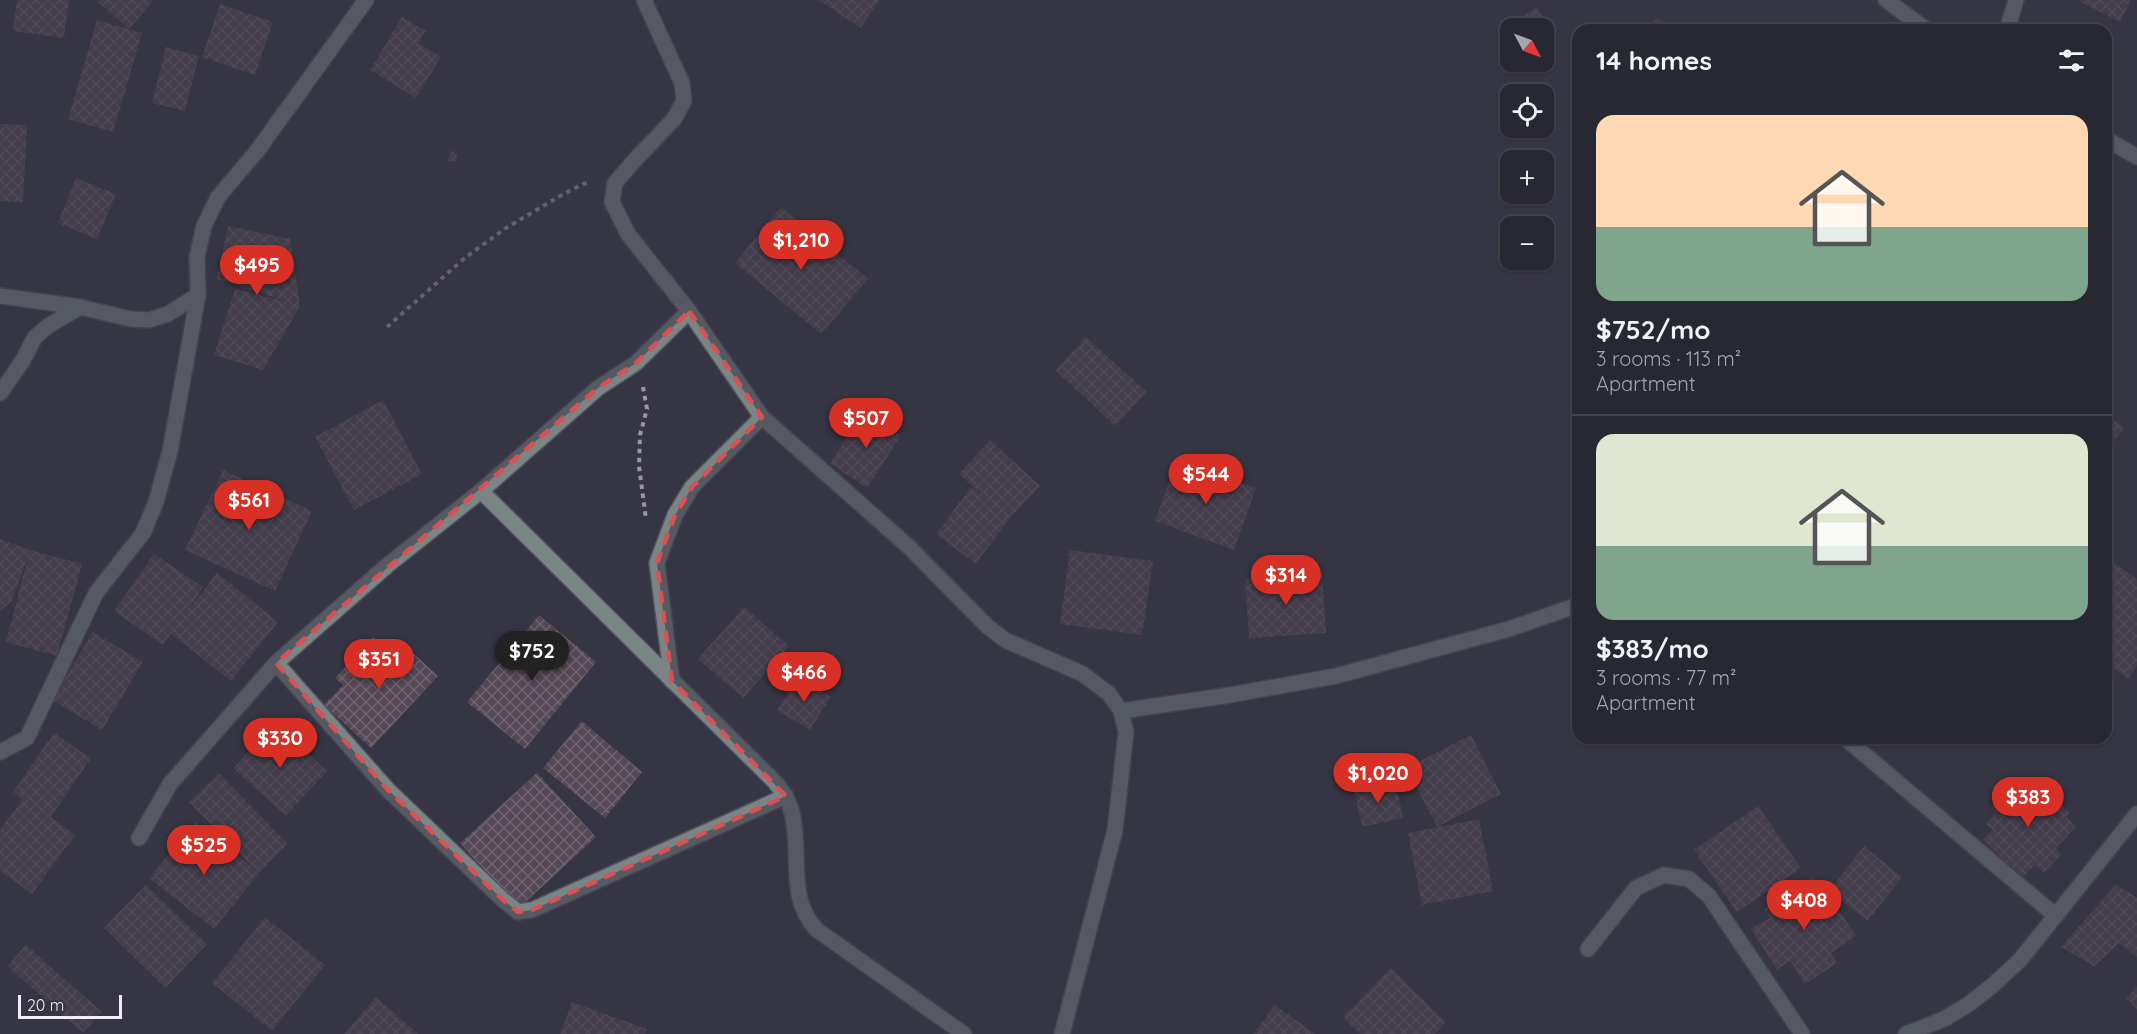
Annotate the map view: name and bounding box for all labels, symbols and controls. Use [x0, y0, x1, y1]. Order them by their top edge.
north arrow [1500, 18, 1554, 72]
map controls [1500, 18, 1554, 270]
text: 14 homes [1596, 44, 1712, 77]
icon: filters [2055, 44, 2088, 77]
button: locate [1500, 84, 1554, 138]
button: + [1500, 150, 1554, 204]
icon: home [1788, 154, 1896, 262]
button: − [1500, 216, 1554, 270]
pin: $1,210 [752, 220, 850, 271]
text: $1,210 [773, 227, 829, 252]
pin: $495 [221, 245, 293, 296]
text: $495 [234, 252, 280, 277]
text: $752/mo [1596, 313, 1711, 346]
text: 3 rooms · 113 m² [1596, 346, 1741, 371]
text: Apartment [1596, 371, 1696, 396]
pin: $507 [830, 398, 902, 449]
text: $507 [843, 405, 889, 430]
pin: $544 [1170, 454, 1242, 505]
text: $544 [1183, 461, 1229, 486]
icon: home [1788, 473, 1896, 581]
pin: $561 [213, 480, 285, 531]
text: $561 [228, 487, 270, 512]
pin: $314 [1250, 555, 1322, 606]
text: $314 [1265, 562, 1307, 587]
pin: $752 [496, 631, 568, 682]
text: $383/mo [1596, 632, 1709, 665]
text: $752 [509, 638, 555, 663]
pin: $351 [343, 639, 415, 690]
text: $351 [358, 646, 400, 671]
pin: $466 [768, 652, 840, 703]
text: $466 [781, 659, 827, 684]
text: 3 rooms · 77 m² [1596, 665, 1736, 690]
text: Apartment [1596, 690, 1696, 715]
pin: $330 [244, 718, 316, 769]
text: $330 [257, 725, 303, 750]
pin: $1,020 [1329, 753, 1427, 804]
text: $1,020 [1347, 760, 1409, 785]
pin: $383 [1992, 777, 2064, 828]
text: $383 [2006, 784, 2050, 809]
pin: $525 [168, 825, 240, 876]
text: $525 [181, 832, 227, 857]
pin: $408 [1768, 880, 1840, 931]
text: $408 [1781, 887, 1827, 912]
scale bar [18, 992, 122, 1020]
text: 20 m [27, 995, 64, 1015]

